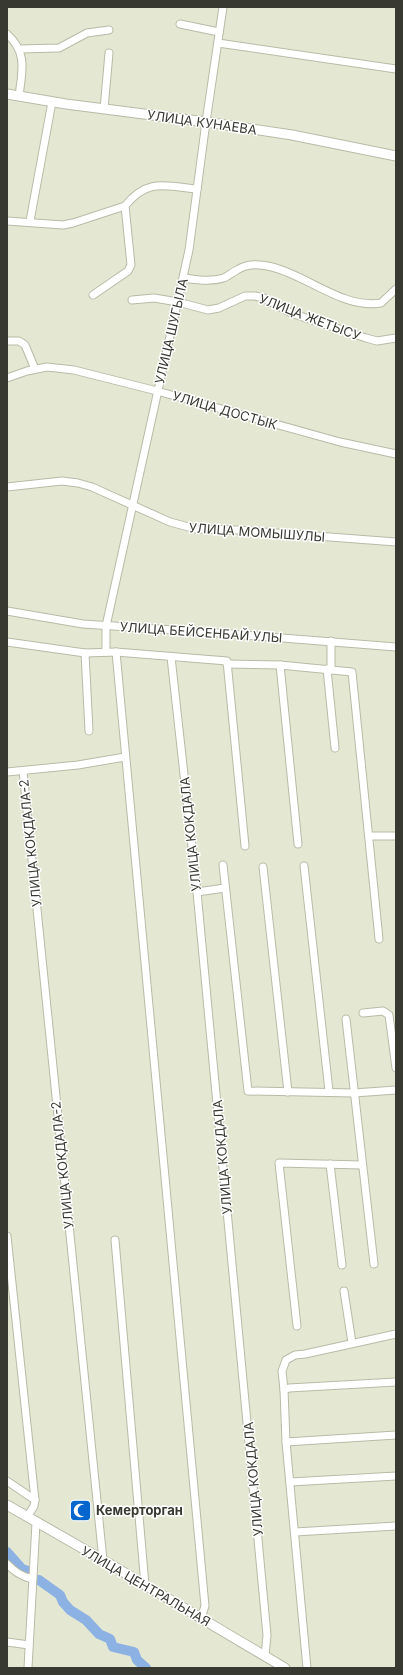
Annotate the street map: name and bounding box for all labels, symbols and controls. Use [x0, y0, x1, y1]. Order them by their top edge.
street label: УЛИЦА КУНАЕВА [146, 106, 258, 138]
street label: УЛИЦА ШУГЫЛА [151, 277, 191, 385]
street label: УЛИЦА ЖЕТЫСУ [257, 290, 363, 344]
street label: УЛИЦА ДОСТЫК [171, 387, 280, 433]
street label: УЛИЦА МОМЫШУЛЫ [188, 519, 326, 545]
street label: УЛИЦА БЕЙСЕНБАЙ УЛЫ [119, 618, 283, 646]
street label: УЛИЦА КОКДАЛА [176, 776, 204, 892]
street label: УЛИЦА КОКДАЛА-2 [15, 779, 45, 907]
street label: УЛИЦА КОКДАЛА [209, 1099, 235, 1215]
street label: УЛИЦА КОКДАЛА-2 [47, 1101, 77, 1229]
street label: УЛИЦА КОКДАЛА [240, 1421, 266, 1537]
mosque icon: Кемерторган [67, 1497, 93, 1523]
place label: Кемерторган [96, 1502, 183, 1518]
street label: УЛИЦА ЦЕНТРАЛЬНАЯ [79, 1542, 213, 1630]

